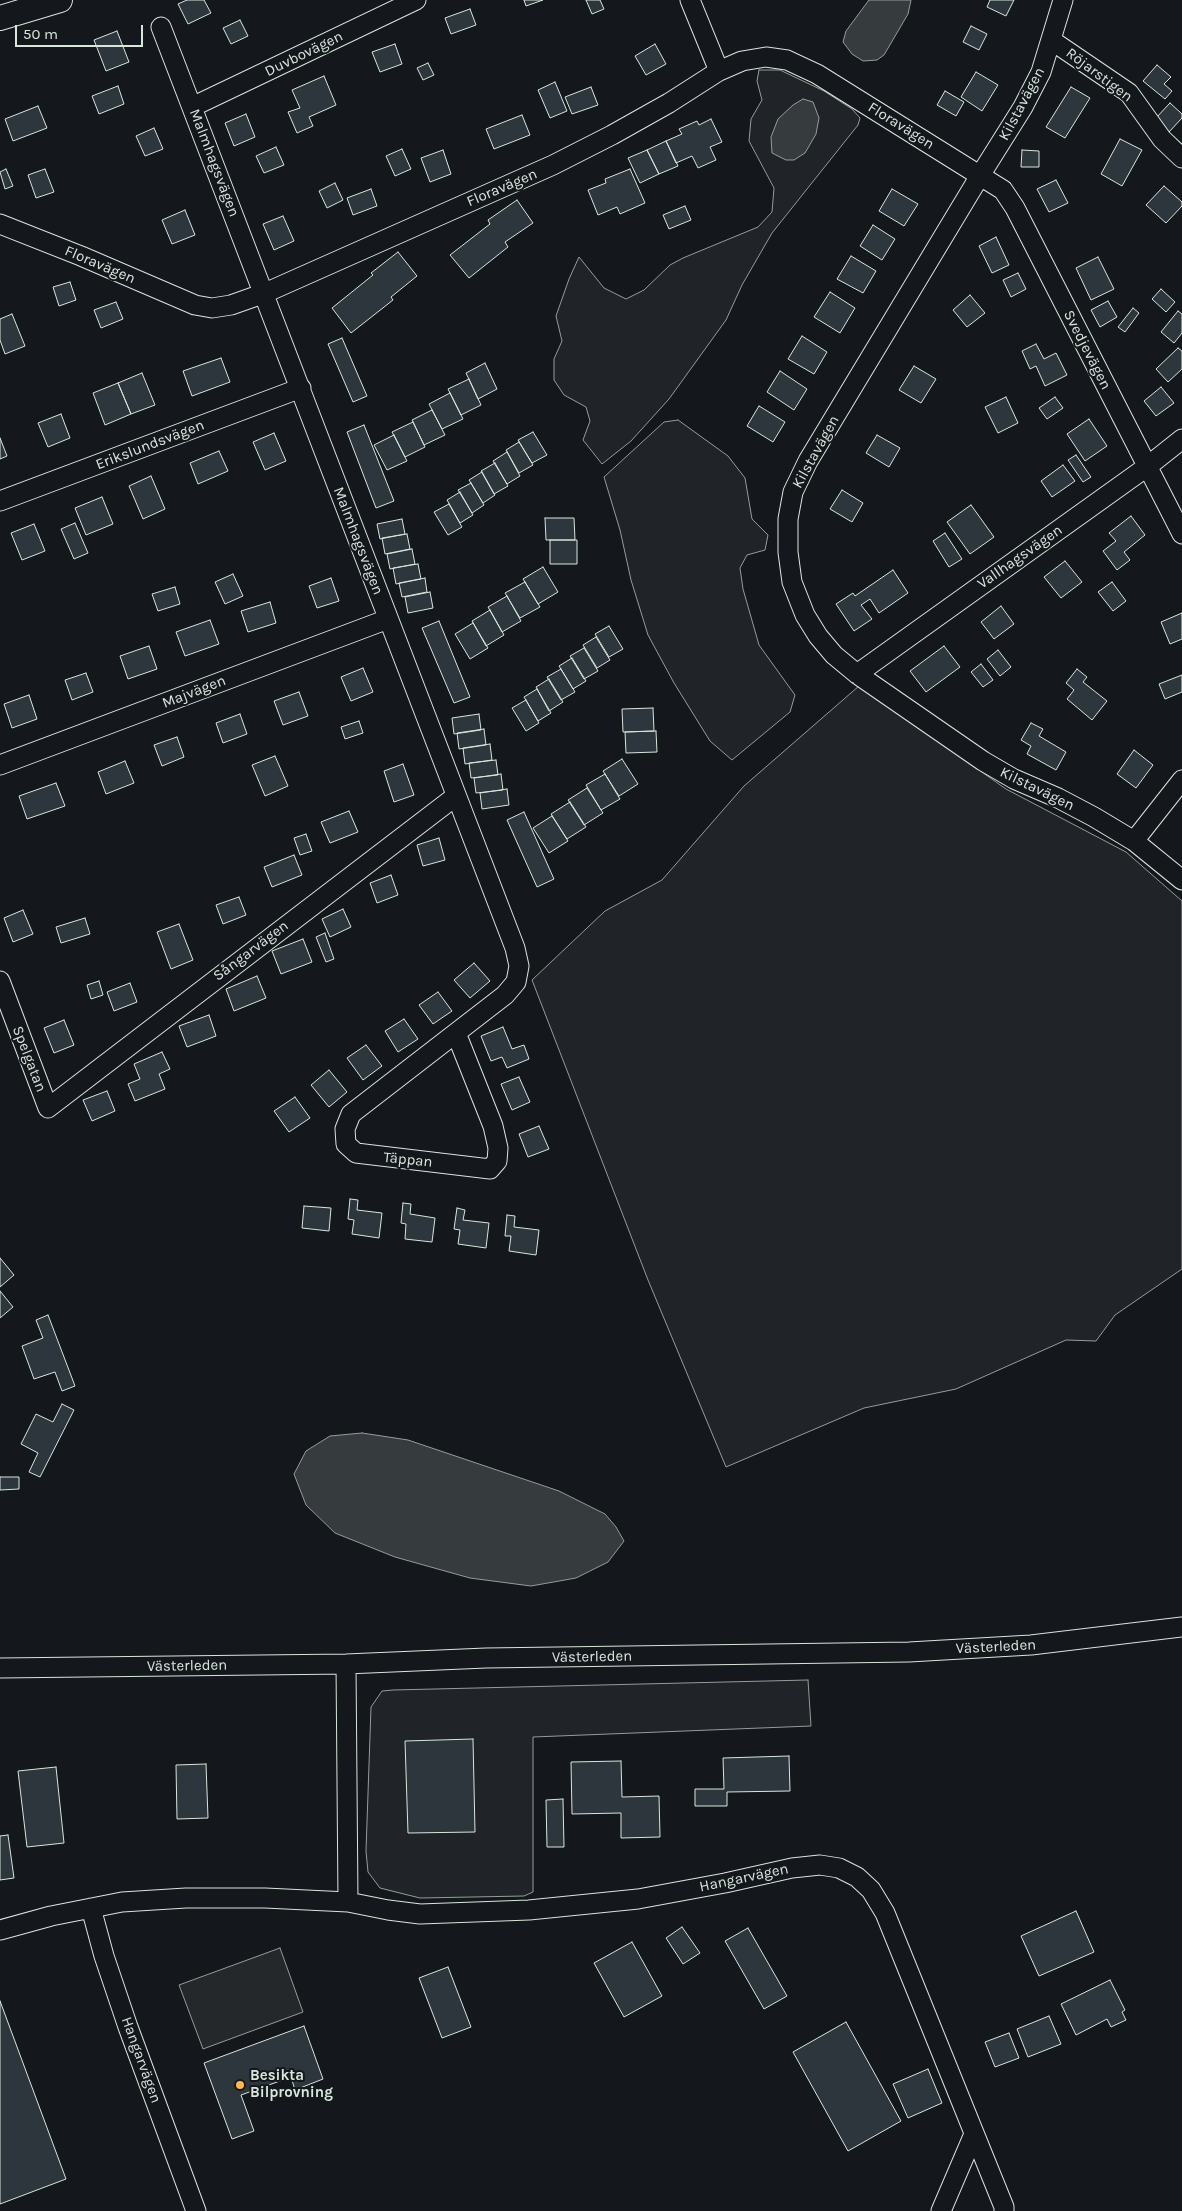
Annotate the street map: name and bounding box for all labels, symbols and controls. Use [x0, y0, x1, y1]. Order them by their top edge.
scale bar [18, 15, 145, 47]
text: 50 m [23, 25, 58, 43]
street label: Duvbovägen [262, 27, 346, 81]
street label: Röjarstigen [1062, 44, 1136, 106]
street label: Kilstavägen [995, 64, 1049, 144]
street label: Floravägen [864, 99, 938, 153]
street label: Malmhagsvägen [185, 107, 243, 219]
street label: Floravägen [464, 165, 540, 211]
street label: Floravägen [62, 242, 138, 288]
street label: Svedjevägen [1059, 307, 1115, 393]
street label: Kilstavägen [789, 412, 843, 492]
street label: Erikslundsvägen [93, 416, 207, 474]
street label: Malmhagsvägen [329, 485, 387, 597]
street label: Vallhagsvägen [974, 521, 1066, 593]
street label: Majvägen [160, 672, 228, 712]
street label: Kilstavägen [997, 763, 1077, 815]
street label: Sångarvägen [210, 917, 292, 985]
street label: Spelgatan [8, 1023, 50, 1095]
street label: Täppan [383, 1148, 433, 1172]
street label: Västerleden [955, 1636, 1037, 1658]
street label: Västerleden [552, 1647, 632, 1667]
street label: Västerleden [147, 1656, 227, 1676]
street label: Hangarvägen [698, 1860, 790, 1896]
street label: Hangarvägen [117, 2014, 165, 2106]
place label: Besikta Bilprovning [250, 2067, 333, 2102]
marker: Besikta Bilprovning [234, 2079, 246, 2091]

